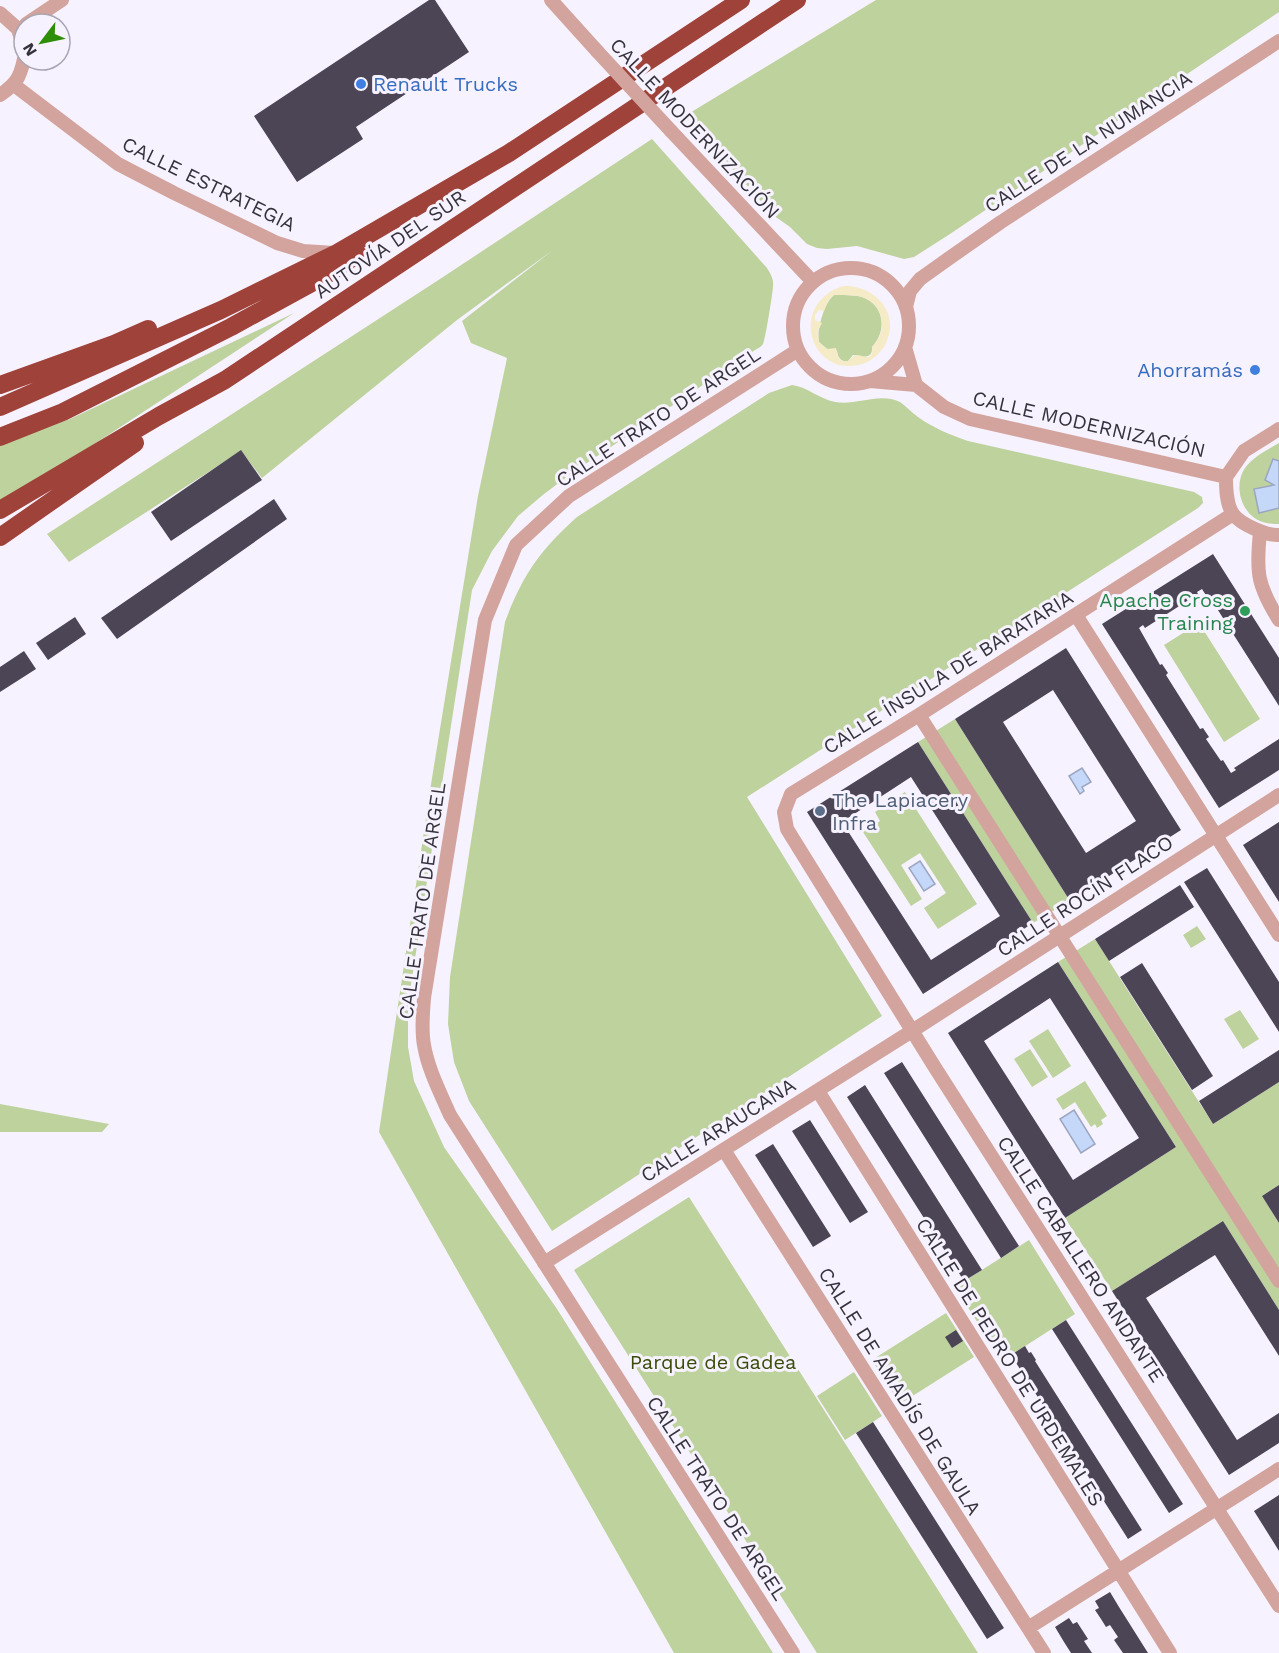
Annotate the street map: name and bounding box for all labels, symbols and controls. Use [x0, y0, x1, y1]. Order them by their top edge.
north arrow [12, 12, 72, 72]
street label: CALLE MODERNIZACIÓN [605, 33, 785, 223]
text: N [19, 40, 41, 60]
street label: CALLE DE LA NUMANCIA [980, 66, 1196, 218]
place label: Renault Trucks [373, 72, 518, 96]
marker: Renault Trucks [354, 77, 368, 91]
street label: CALLE ESTRATEGIA [118, 131, 300, 237]
street label: AUTOVÍA DEL SUR [310, 185, 470, 303]
street label: CALLE TRATO DE ARGEL [551, 342, 765, 492]
place label: Ahorramás [1137, 358, 1243, 382]
marker: Ahorramás [1248, 363, 1262, 377]
street label: CALLE MODERNIZACIÓN [970, 386, 1208, 462]
street label: CALLE ÍNSULA DE BARATARIA [819, 585, 1077, 759]
place label: Apache Cross Training [1099, 588, 1233, 635]
marker: Apache Cross Training [1238, 604, 1252, 618]
street label: CALLE TRATO DE ARGEL [393, 781, 451, 1021]
place label: The Lapiacery Infra [832, 788, 969, 835]
marker: The Lapiacery Infra [813, 804, 827, 818]
street label: CALLE ROCÍN FLACO [992, 830, 1178, 962]
street label: CALLE ARAUCANA [636, 1073, 800, 1187]
street label: CALLE CABALLERO ANDANTE [992, 1131, 1170, 1387]
street label: CALLE DE PEDRO DE URDEMALES [911, 1213, 1109, 1511]
street label: CALLE DE AMADÍS DE GAULA [814, 1263, 986, 1519]
park label: Parque de Gadea [630, 1350, 796, 1374]
street label: CALLE TRATO DE ARGEL [642, 1391, 792, 1605]

